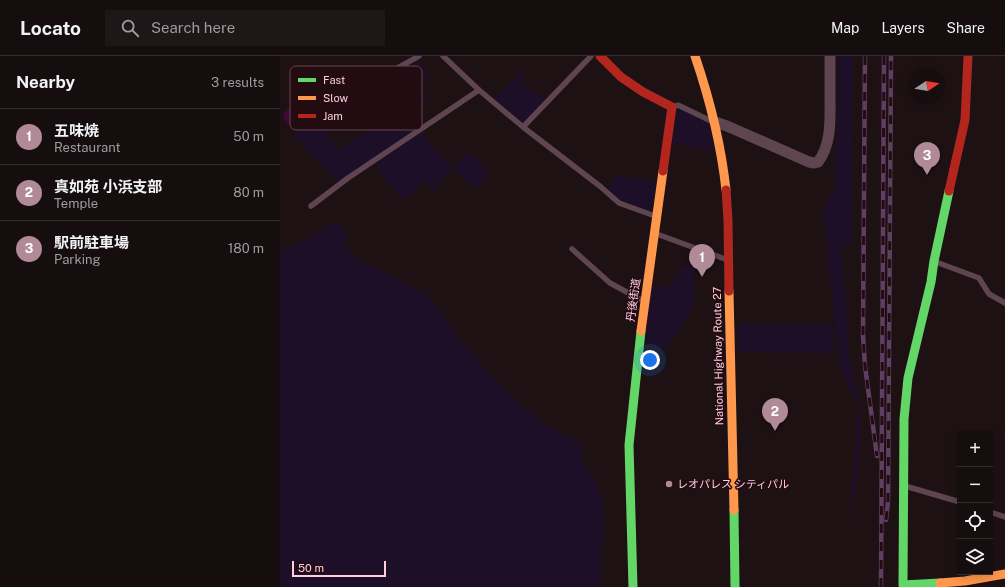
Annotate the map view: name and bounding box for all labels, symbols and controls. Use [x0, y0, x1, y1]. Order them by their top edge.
search box [105, 10, 385, 46]
text: Locato [20, 17, 81, 39]
icon: search [119, 17, 141, 39]
text: Search here [151, 19, 235, 36]
text: Map [831, 20, 859, 36]
text: Layers [881, 20, 925, 36]
text: Share [947, 20, 985, 36]
legend [290, 66, 422, 130]
north arrow [909, 68, 945, 104]
text: Nearby [16, 72, 75, 92]
text: Fast [323, 74, 345, 86]
text: 3 results [211, 75, 264, 90]
text: Slow [323, 92, 349, 104]
text: Jam [323, 110, 343, 122]
text: 五味焼 [54, 122, 99, 139]
text: 1 [26, 129, 32, 144]
text: 50 m [233, 129, 264, 144]
text: Restaurant [54, 140, 120, 155]
pin: 3 [914, 142, 940, 175]
text: 真如苑 小浜支部 [54, 178, 162, 195]
text: 2 [25, 185, 33, 200]
text: 80 m [233, 185, 264, 200]
text: Temple [54, 196, 98, 211]
text: 駅前駐車場 [54, 234, 129, 251]
text: 3 [25, 241, 33, 256]
text: 180 m [228, 241, 264, 256]
pin: 1 [689, 244, 715, 277]
text: Parking [54, 252, 101, 267]
street label: 丹後街道 [624, 277, 642, 323]
street label: National Highway Route 27 [711, 286, 725, 425]
your location [640, 350, 660, 370]
pin: 2 [762, 398, 788, 431]
map controls [957, 431, 993, 575]
button: + [957, 431, 993, 467]
button: − [957, 467, 993, 503]
place label: レオパレス シティパル [677, 478, 789, 490]
marker: レオパレス シティパル [664, 479, 674, 489]
button: locate [957, 503, 993, 539]
button: layers [957, 539, 993, 575]
scale bar [292, 559, 386, 578]
text: 50 m [298, 562, 324, 574]

